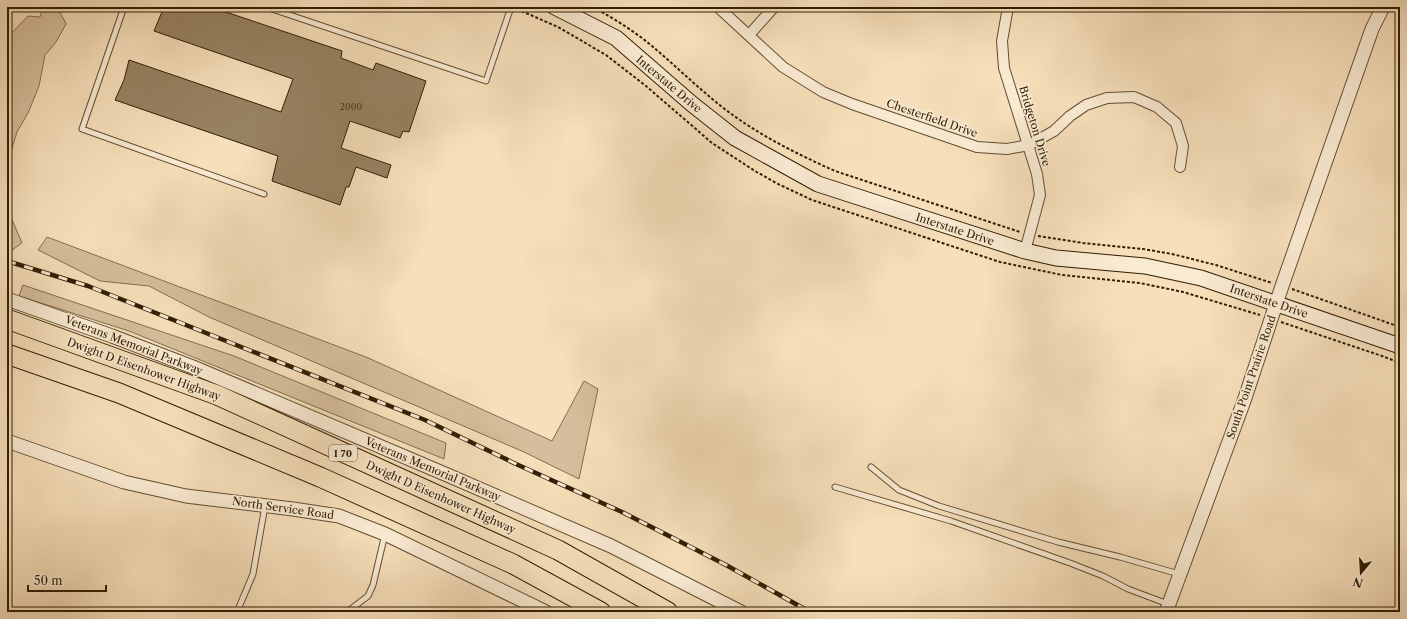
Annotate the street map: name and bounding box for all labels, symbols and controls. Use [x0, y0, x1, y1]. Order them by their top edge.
street label: Interstate Drive [633, 52, 705, 116]
street label: Bridgeton Drive [1016, 84, 1054, 168]
street label: Chesterfield Drive [885, 96, 979, 140]
house number: 2000 [340, 101, 362, 112]
street label: Interstate Drive [914, 210, 996, 248]
street label: Interstate Drive [1228, 281, 1310, 321]
street label: Veterans Memorial Parkway [62, 312, 206, 378]
street label: South Point Prairie Road [1223, 313, 1279, 441]
street label: Dwight D Eisenhower Highway [65, 335, 224, 404]
street label: Veterans Memorial Parkway [362, 434, 504, 504]
road number: I 70 [329, 445, 357, 461]
street label: Dwight D Eisenhower Highway [364, 458, 519, 537]
street label: North Service Road [231, 494, 335, 522]
north arrow [1341, 553, 1381, 593]
scale bar [28, 567, 106, 593]
text: 50 m [34, 573, 63, 588]
text: N [1351, 574, 1365, 591]

